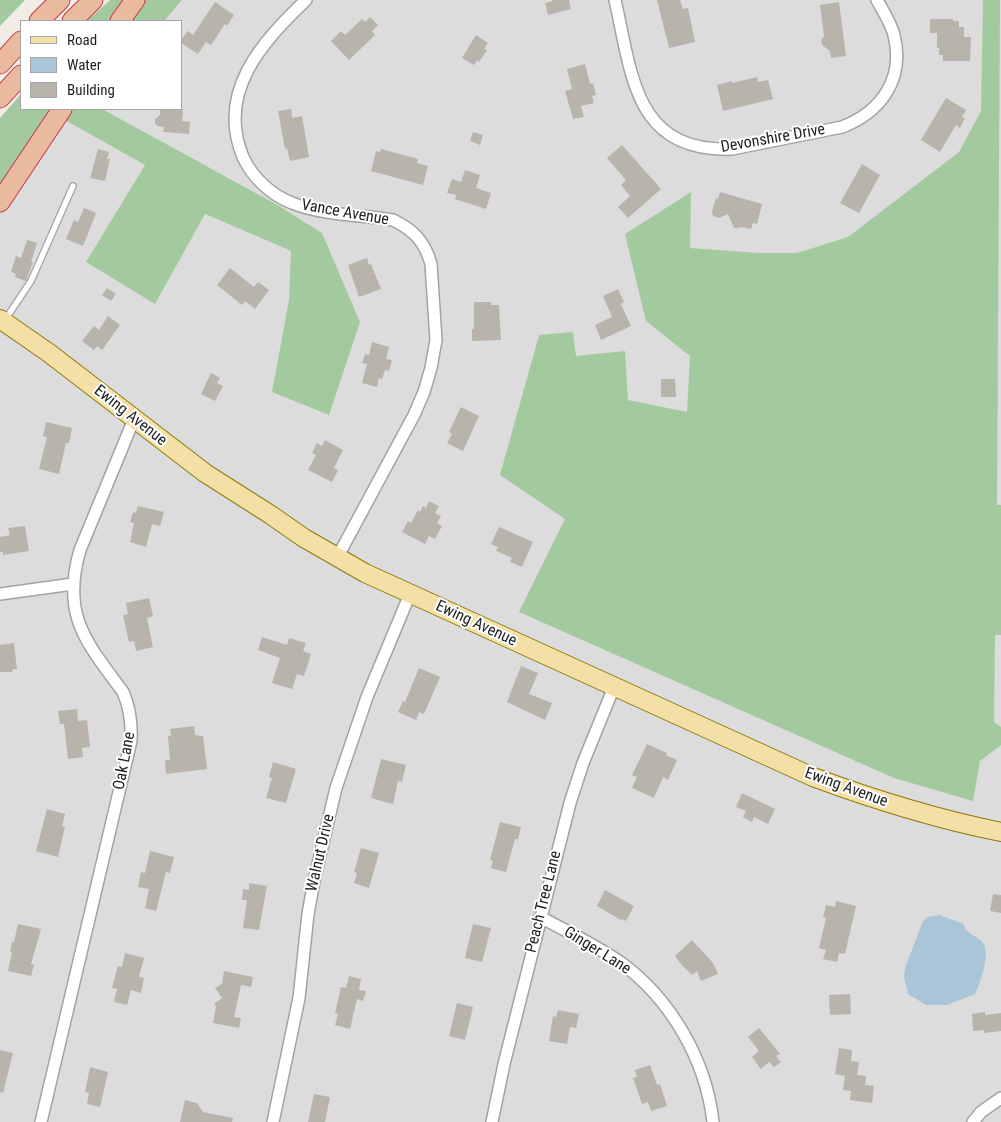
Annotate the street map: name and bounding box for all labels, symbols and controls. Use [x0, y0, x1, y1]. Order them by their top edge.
legend [20, 20, 182, 110]
text: Road [67, 31, 97, 49]
text: Water [67, 56, 101, 74]
text: Building [67, 81, 115, 99]
street label: Devonshire Drive [719, 120, 827, 158]
street label: Vance Avenue [300, 196, 390, 230]
street label: Ewing Avenue [90, 382, 170, 450]
street label: Ewing Avenue [432, 597, 520, 651]
street label: Oak Lane [110, 730, 140, 792]
street label: Ewing Avenue [802, 764, 890, 812]
street label: Walnut Drive [303, 812, 339, 894]
street label: Peach Tree Lane [522, 849, 566, 955]
street label: Ginger Lane [560, 923, 634, 979]

